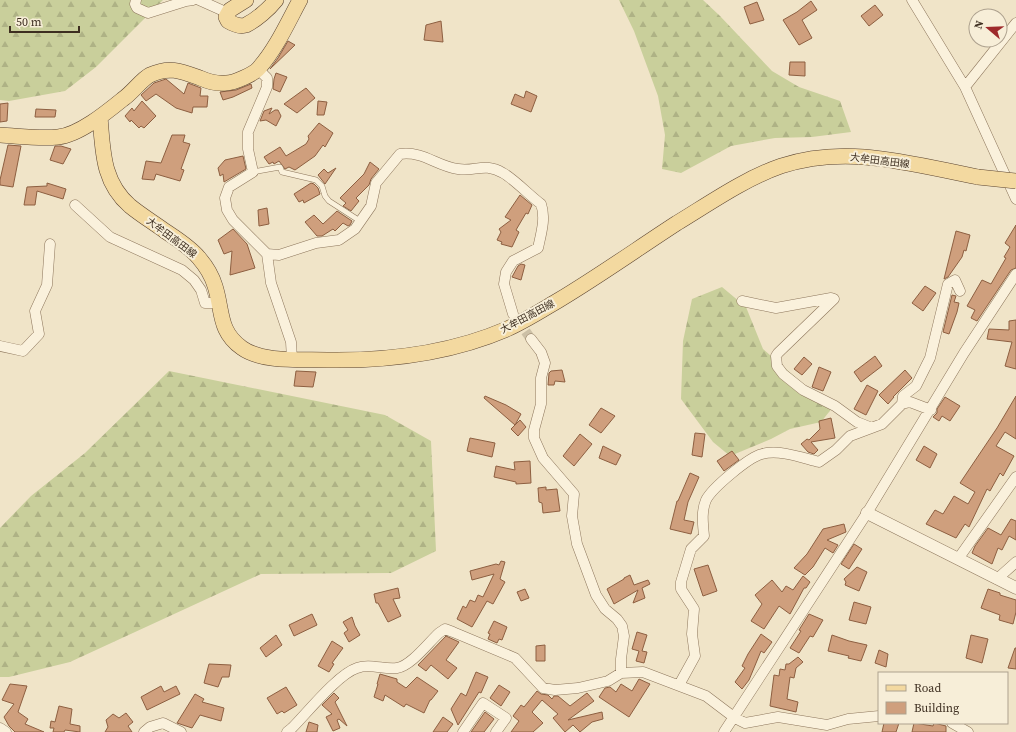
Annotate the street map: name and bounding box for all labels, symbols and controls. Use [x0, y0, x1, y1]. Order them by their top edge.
scale bar [10, 8, 79, 34]
north arrow [968, 8, 1008, 48]
text: 50 m [16, 14, 42, 30]
text: N [971, 19, 987, 31]
street label: 大牟田高田線 [849, 150, 911, 171]
street label: 大牟田高田線 [144, 214, 200, 261]
street label: 大牟田高田線 [498, 297, 557, 336]
legend [878, 672, 1008, 724]
text: Road [914, 680, 941, 696]
text: Building [914, 700, 959, 716]

